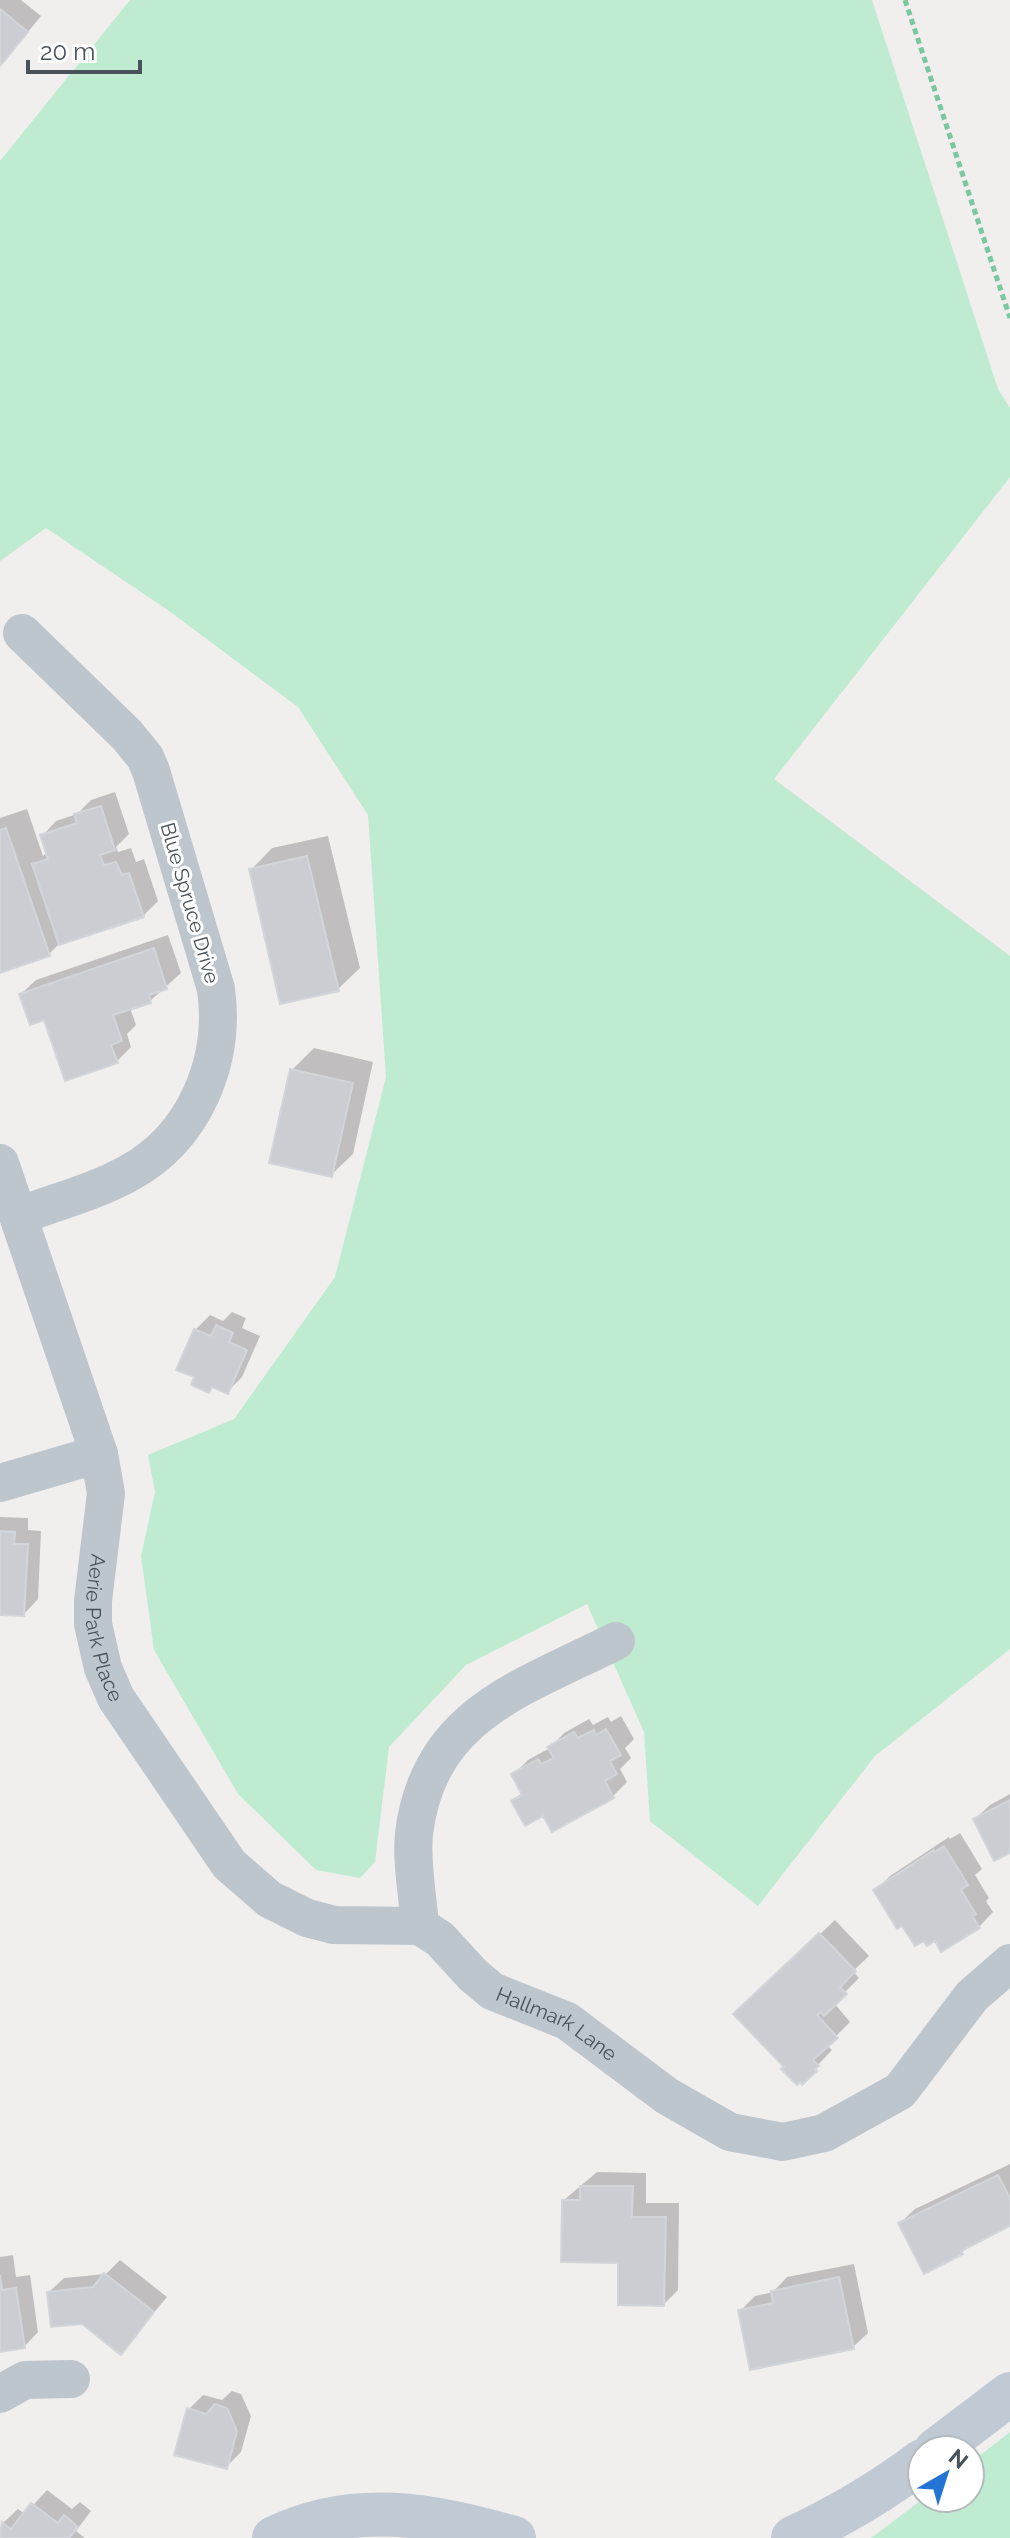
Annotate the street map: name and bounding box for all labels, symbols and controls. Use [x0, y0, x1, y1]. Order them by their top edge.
scale bar [28, 24, 140, 74]
text: 20 m [40, 37, 95, 66]
street label: Blue Spruce Drive [156, 820, 225, 986]
street label: Aerie Park Place [80, 1553, 128, 1706]
street label: Hallmark Lane [493, 1982, 622, 2066]
north arrow [906, 2434, 986, 2514]
text: N [944, 2443, 973, 2474]

